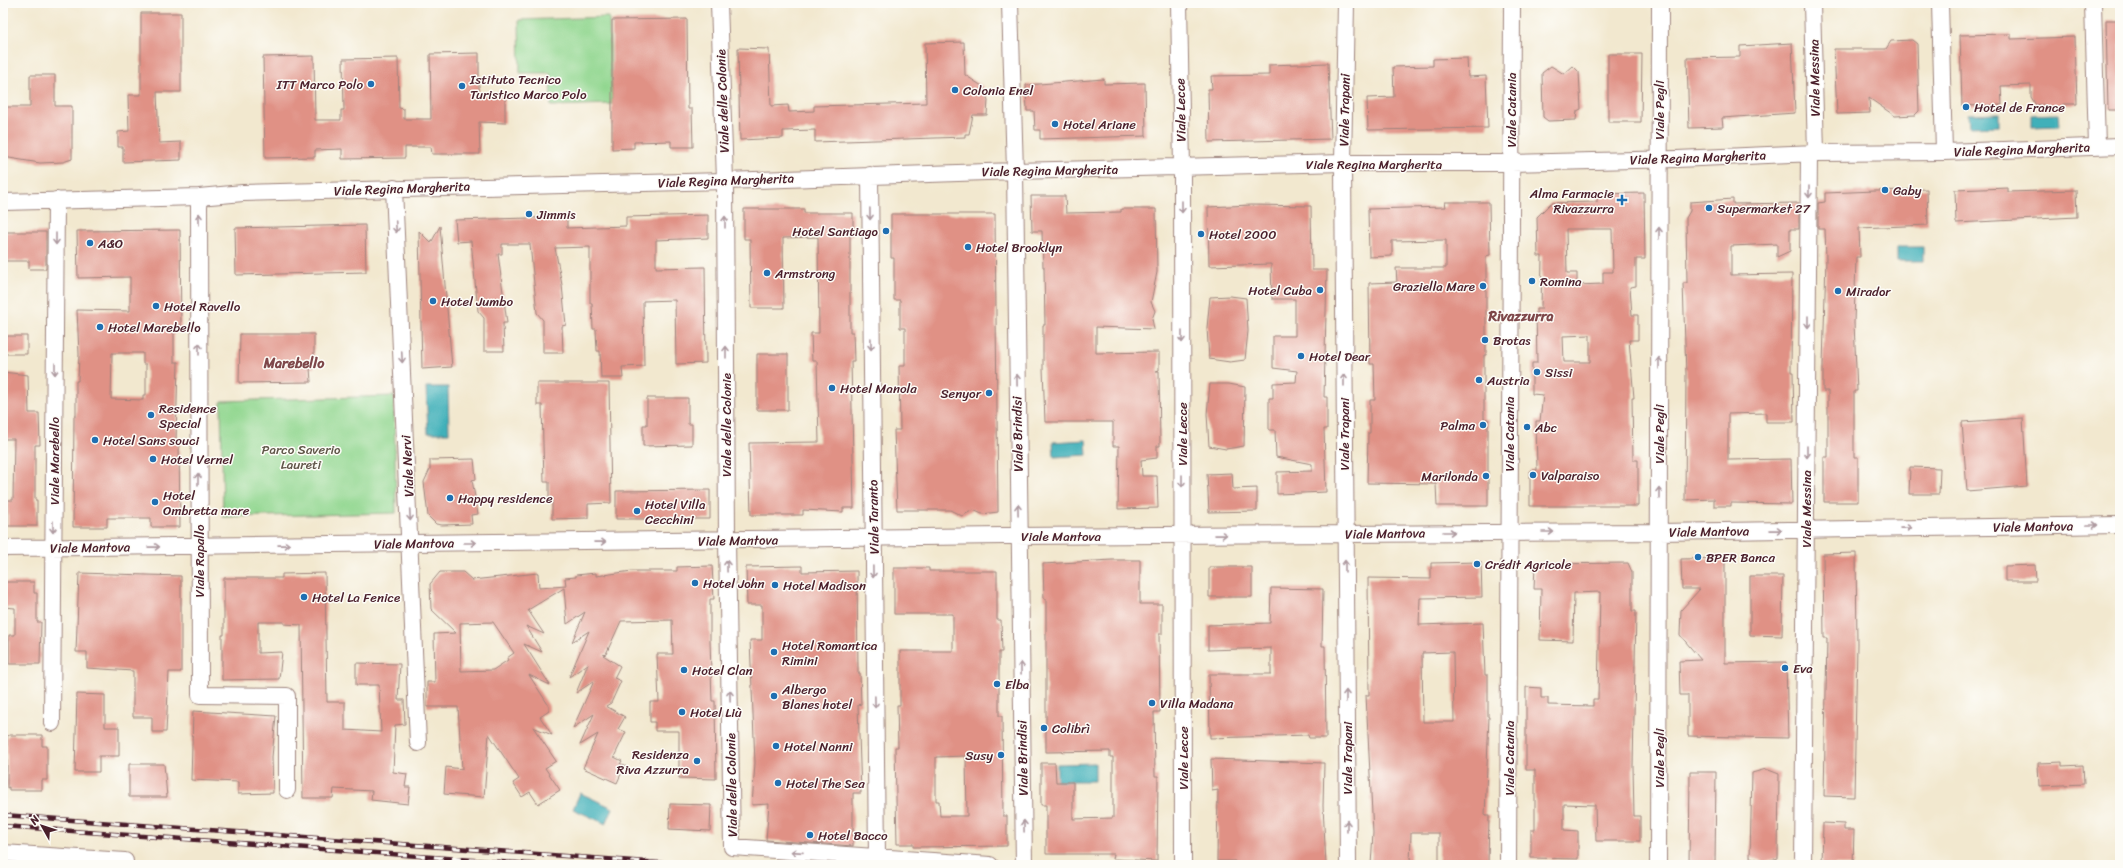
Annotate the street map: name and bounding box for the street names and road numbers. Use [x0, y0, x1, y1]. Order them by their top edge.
street label: Viale Messina [1802, 39, 1827, 117]
street label: Viale delle Colonie [709, 49, 736, 153]
street label: Viale Catania [1500, 72, 1523, 148]
street label: Viale Trapani [1332, 73, 1357, 147]
street label: Viale Lecce [1168, 78, 1193, 142]
street label: Viale Pegli [1648, 80, 1671, 140]
street label: Viale Regina Margherita [1953, 136, 2091, 163]
street label: Viale Regina Margherita [1629, 144, 1767, 171]
street label: Viale Regina Margherita [1306, 153, 1443, 176]
street label: Viale Regina Margherita [982, 158, 1119, 183]
street label: Viale Regina Margherita [657, 167, 795, 194]
street label: Viale Regina Margherita [333, 175, 471, 202]
street label: Viale delle Colonie [715, 373, 738, 477]
street label: Viale Brindisi [1005, 396, 1030, 472]
street label: Viale Catania [1498, 396, 1521, 472]
street label: Viale Trapani [1333, 397, 1356, 470]
street label: Viale Lecce [1171, 402, 1194, 466]
street label: Viale Pegli [1648, 404, 1671, 464]
street label: Viale Marebello [43, 417, 66, 505]
street label: Viale Nervi [394, 434, 421, 498]
street label: Viale Messina [1795, 470, 1818, 548]
street label: Viale Taranto [861, 479, 886, 554]
street label: Viale Mantova [1993, 514, 2074, 539]
street label: Viale Mantova [1669, 519, 1750, 544]
street label: Viale Mantova [1345, 521, 1426, 546]
street label: Viale Rapallo [188, 524, 211, 597]
street label: Viale Mantova [1021, 525, 1102, 548]
street label: Viale Mantova [698, 528, 779, 553]
street label: Viale Mantova [374, 531, 455, 556]
street label: Viale Mantova [50, 535, 131, 560]
street label: Viale Brindisi [1010, 720, 1035, 796]
street label: Viale Catania [1498, 720, 1521, 796]
street label: Viale Trapani [1336, 721, 1359, 794]
street label: Viale Lecce [1172, 726, 1195, 790]
street label: Viale Pegli [1648, 728, 1671, 788]
street label: Viale delle Colonie [719, 733, 744, 837]

